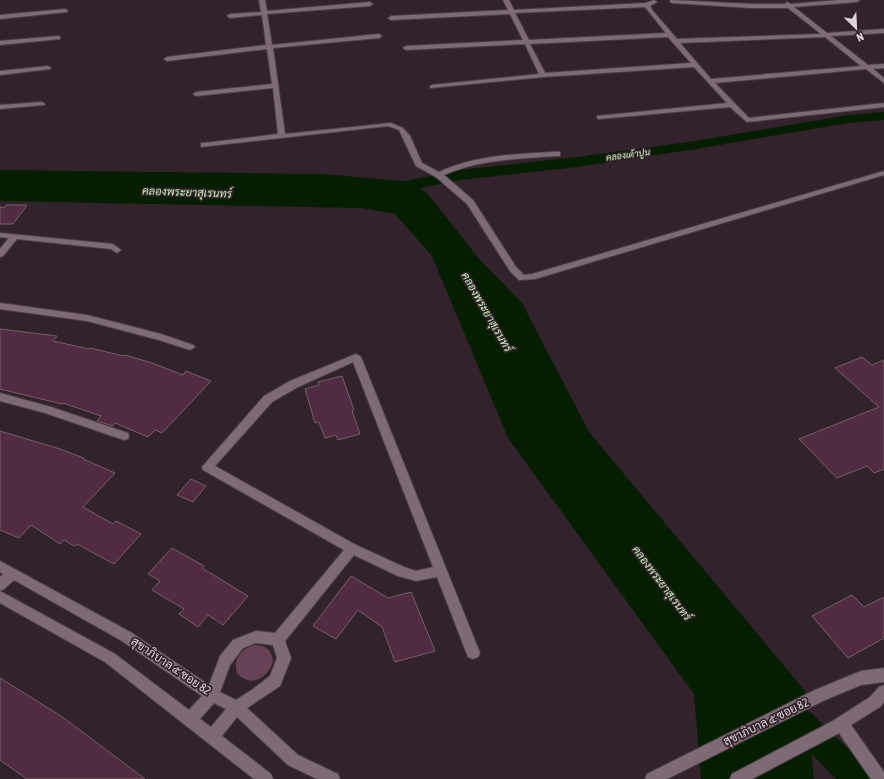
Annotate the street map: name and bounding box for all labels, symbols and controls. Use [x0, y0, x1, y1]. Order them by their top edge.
north arrow [836, 8, 876, 48]
text: N [855, 30, 865, 44]
water label: คลองเต้าปูน [605, 147, 651, 164]
water label: คลองพระยาสุเรนทร์ [142, 182, 234, 203]
water label: คลองพระยาสุเรนทร์ [457, 269, 517, 357]
water label: คลองพระยาสุเรนทร์ [628, 542, 697, 626]
street label: สุขาภิบาล ๕ ซอย 82 [127, 634, 214, 700]
street label: สุขาภิบาล ๕ ซอย 82 [721, 695, 812, 751]

